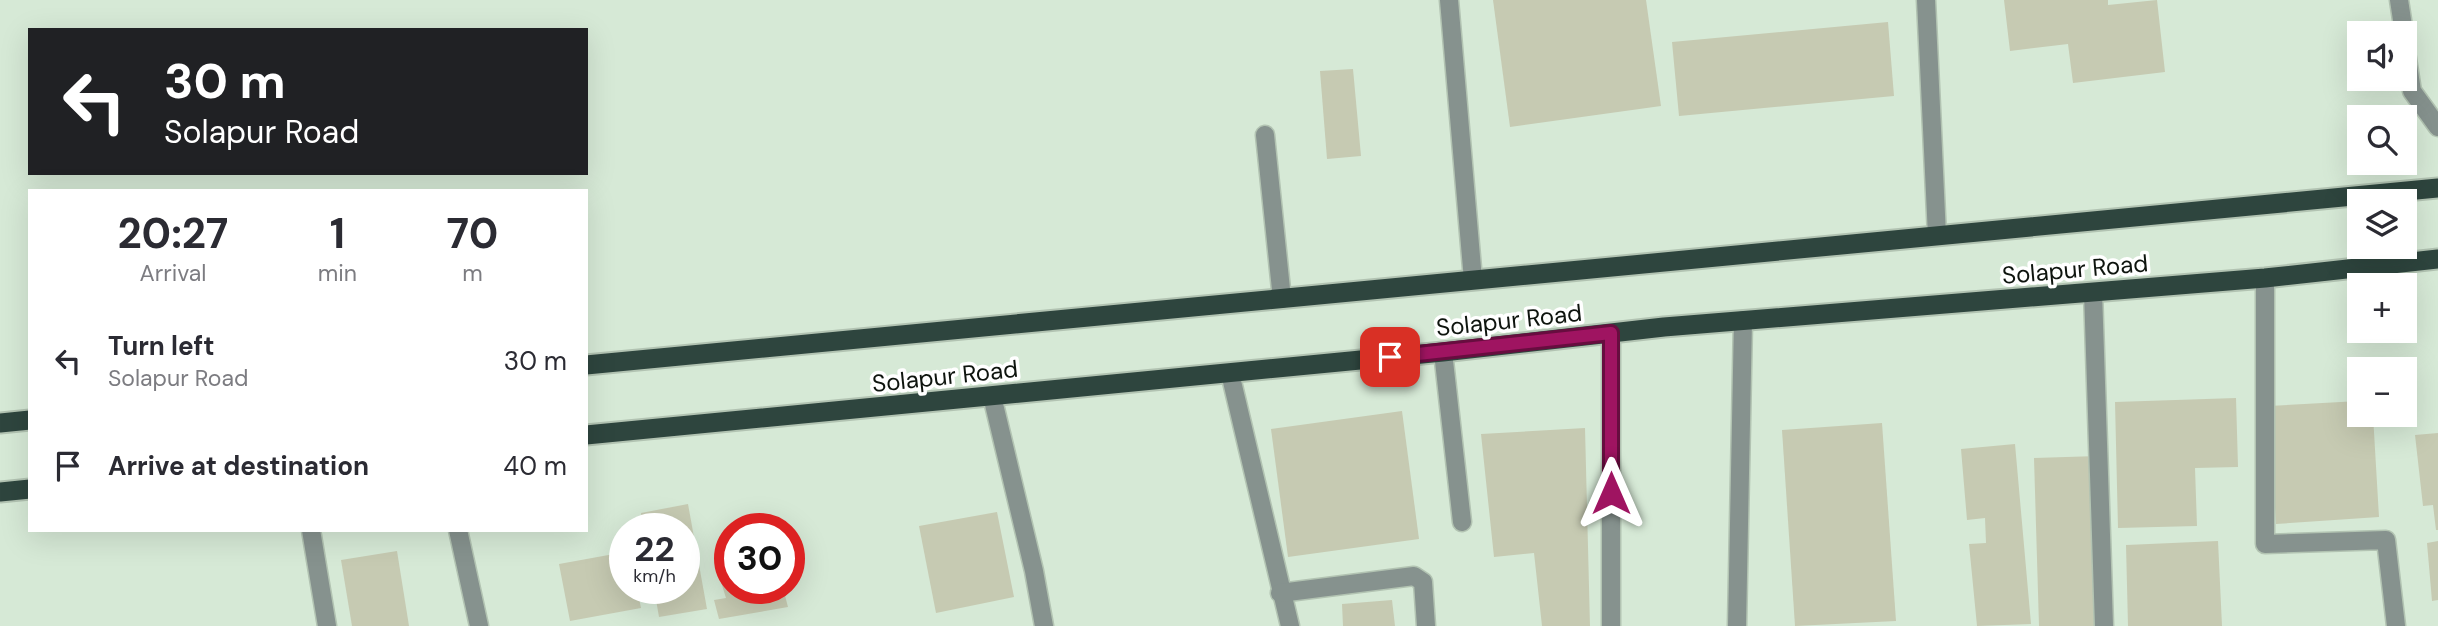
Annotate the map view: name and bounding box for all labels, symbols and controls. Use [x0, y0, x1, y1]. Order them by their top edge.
map controls [2347, 21, 2417, 427]
button: sound [2347, 21, 2417, 91]
text: 30 m [164, 49, 286, 113]
icon: left [49, 56, 140, 147]
button: search [2347, 105, 2417, 175]
text: Solapur Road [164, 111, 359, 153]
button: layers [2347, 189, 2417, 259]
text: 20:27 [118, 206, 228, 261]
text: 1 [330, 206, 345, 261]
text: 70 [447, 206, 498, 261]
street label: Solapur Road [2001, 247, 2149, 291]
text: Arrival [139, 258, 206, 288]
text: min [318, 258, 357, 288]
text: m [462, 258, 483, 288]
button: + [2347, 273, 2417, 343]
street label: Solapur Road [1435, 297, 1583, 343]
pin [1360, 327, 1420, 387]
text: Turn left [108, 329, 215, 363]
icon: arrive [1371, 338, 1409, 376]
icon: left [49, 342, 87, 380]
text: 30 m [504, 344, 567, 378]
street label: Solapur Road [871, 353, 1019, 399]
button: − [2347, 357, 2417, 427]
text: Solapur Road [108, 363, 248, 393]
icon: arrive [49, 447, 87, 485]
text: Arrive at destination [108, 449, 369, 483]
text: 40 m [503, 449, 567, 483]
position arrow [1574, 456, 1648, 530]
speed limit sign: 30 [714, 513, 805, 604]
text: 22 [634, 526, 675, 572]
text: km/h [633, 564, 676, 588]

